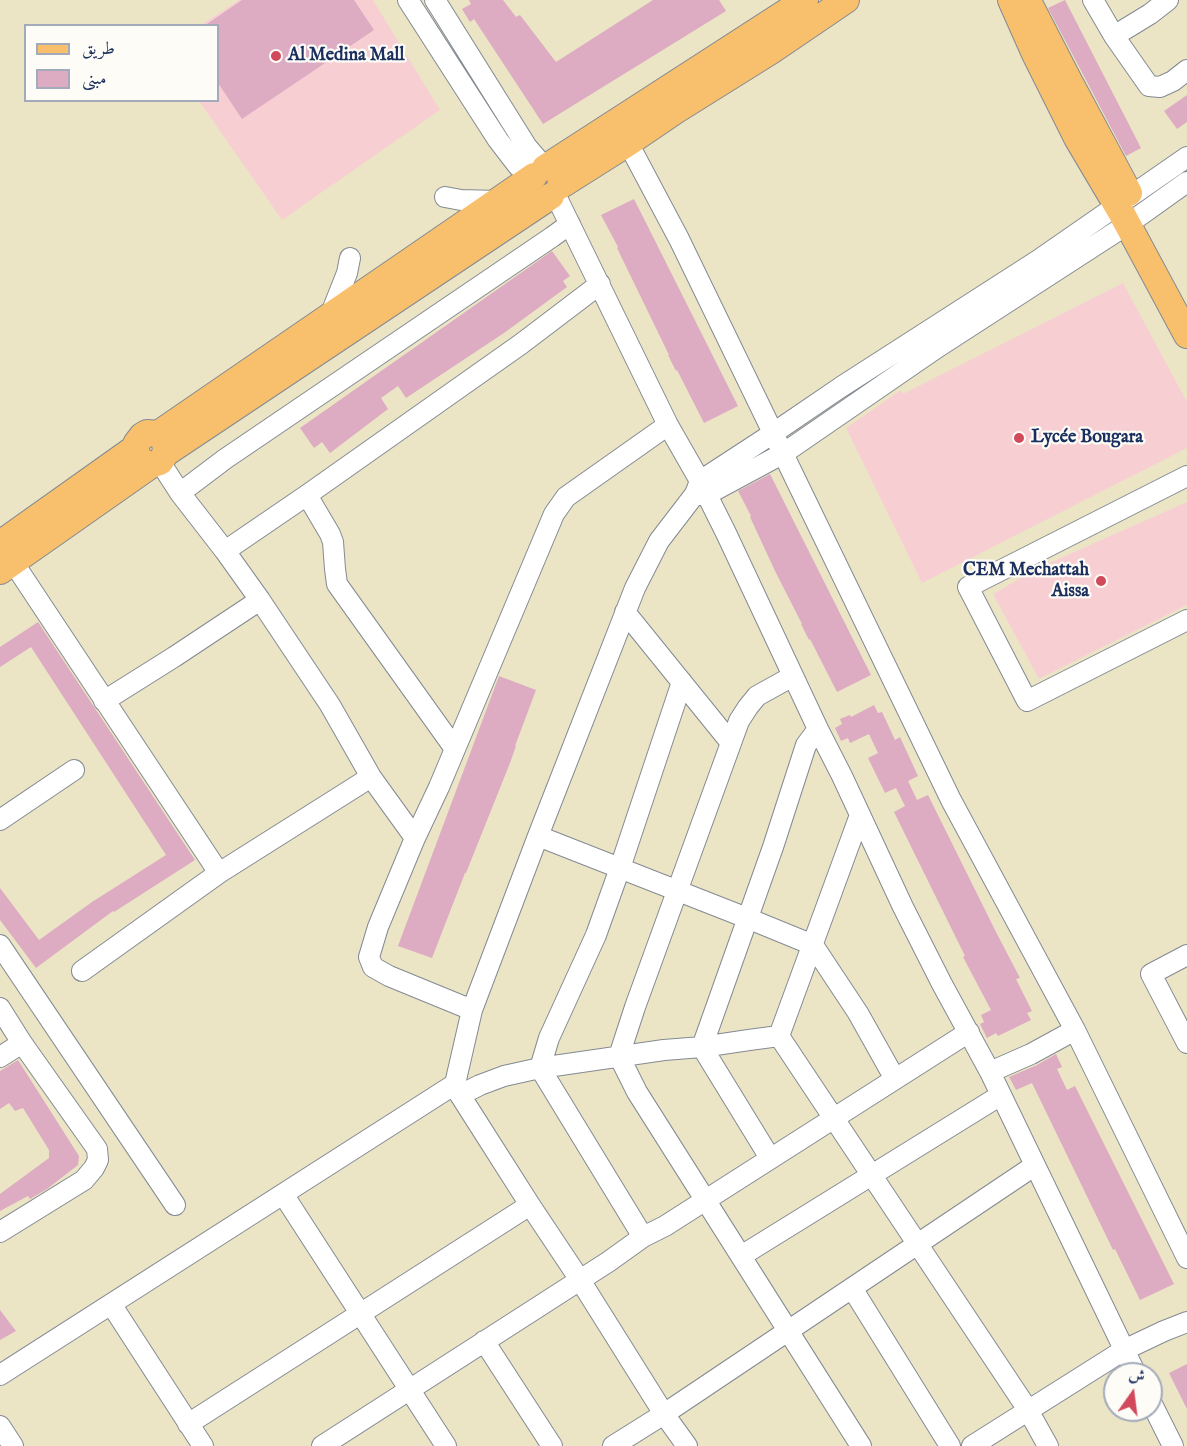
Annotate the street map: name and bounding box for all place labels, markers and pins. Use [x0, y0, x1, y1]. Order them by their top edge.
place label: Al Medina Mall [288, 45, 404, 67]
marker: Al Medina Mall [269, 49, 283, 63]
place label: Lycée Bougara [1031, 427, 1143, 449]
marker: Lycée Bougara [1012, 431, 1026, 445]
place label: CEM Mechattah Aissa [963, 560, 1089, 602]
marker: CEM Mechattah Aissa [1094, 574, 1108, 588]

